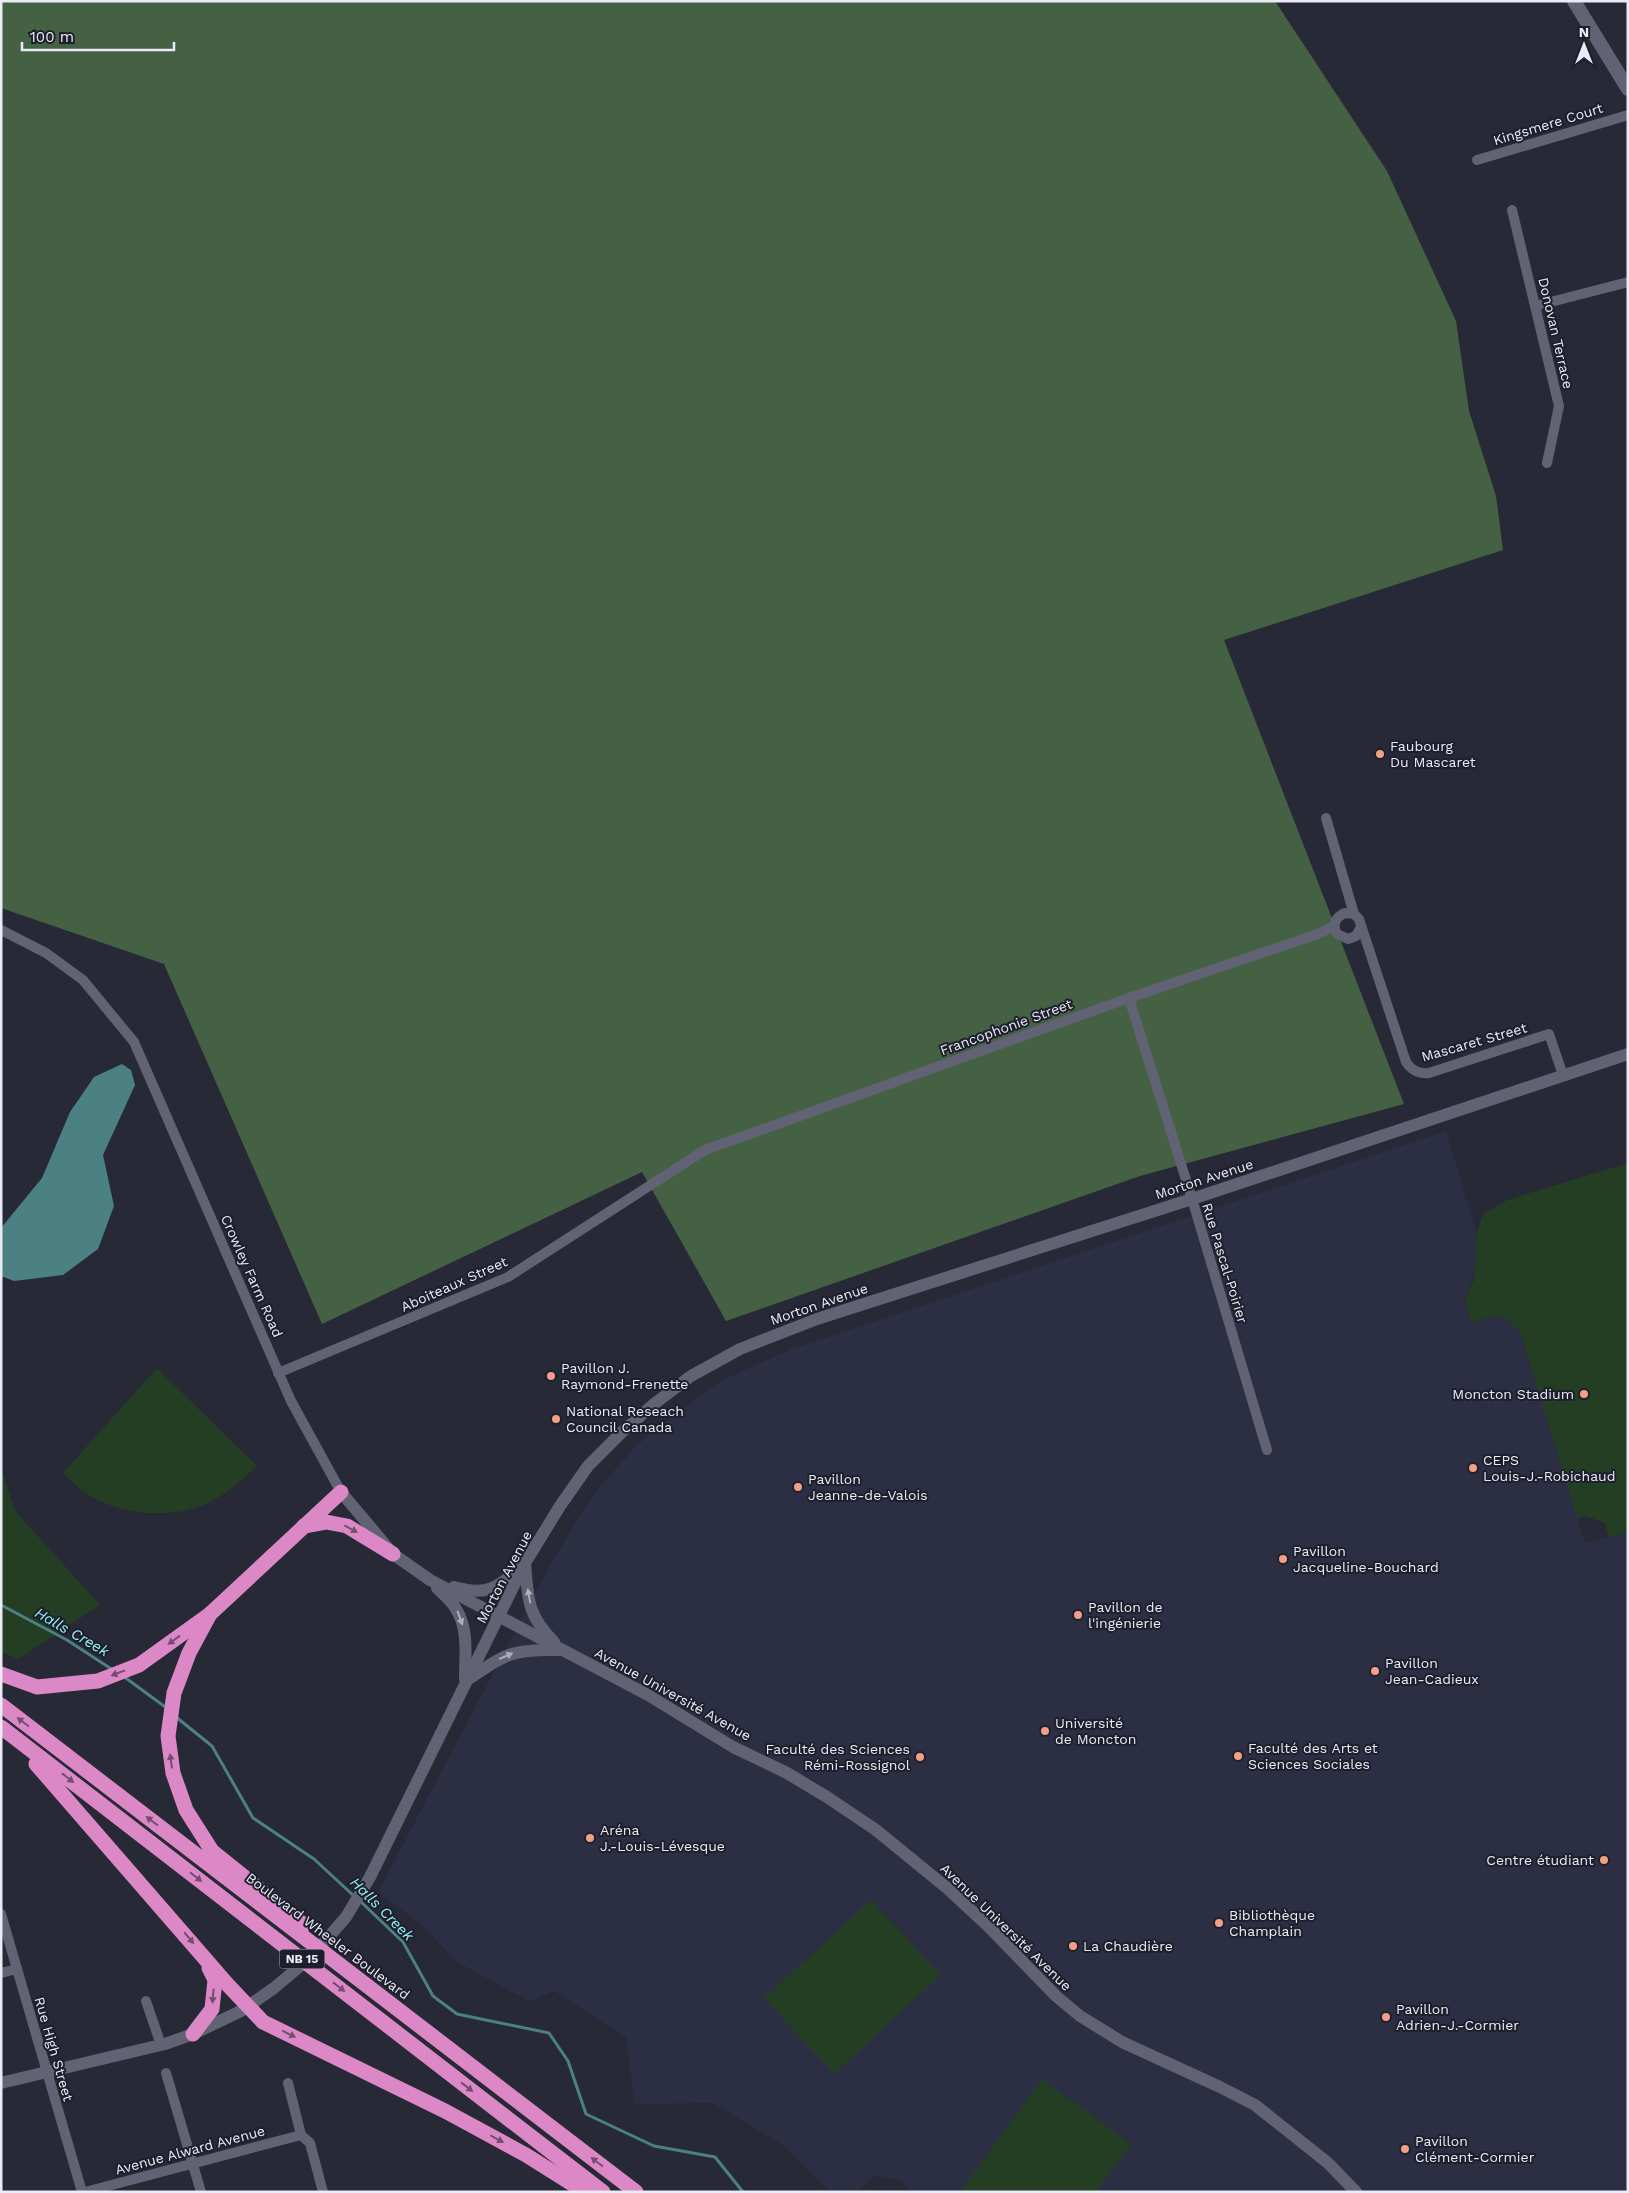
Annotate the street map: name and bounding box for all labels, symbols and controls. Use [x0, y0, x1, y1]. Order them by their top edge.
scale bar [22, 20, 175, 52]
north arrow [1559, 20, 1609, 70]
text: N [1579, 24, 1589, 40]
text: 100 m [30, 28, 74, 46]
street label: Kingsmere Court [1491, 100, 1605, 148]
street label: Donovan Terrace [1535, 276, 1577, 390]
place label: Faubourg Du Mascaret [1390, 738, 1476, 770]
marker: Faubourg Du Mascaret [1374, 748, 1386, 760]
street label: Francophonie Street [938, 996, 1074, 1058]
street label: Mascaret Street [1419, 1019, 1529, 1065]
street label: Morton Avenue [1153, 1156, 1255, 1202]
street label: Rue Pascal-Poirier [1199, 1201, 1251, 1325]
street label: Crowley Farm Road [218, 1212, 286, 1340]
street label: Aboiteaux Street [398, 1253, 510, 1315]
street label: Morton Avenue [768, 1280, 870, 1328]
place label: Pavillon J. Raymond-Frenette [561, 1360, 688, 1392]
marker: Pavillon J. Raymond-Frenette [545, 1370, 557, 1382]
place label: Moncton Stadium [1452, 1386, 1574, 1402]
marker: Moncton Stadium [1578, 1388, 1590, 1400]
place label: National Reseach Council Canada [566, 1403, 684, 1435]
marker: National Reseach Council Canada [550, 1413, 562, 1425]
place label: CEPS Louis-J.-Robichaud [1483, 1452, 1615, 1484]
marker: CEPS Louis-J.-Robichaud [1467, 1462, 1479, 1474]
place label: Pavillon Jeanne-de-Valois [808, 1471, 928, 1503]
marker: Pavillon Jeanne-de-Valois [792, 1481, 804, 1493]
one-way arrow [344, 1525, 359, 1533]
street label: Morton Avenue [473, 1528, 535, 1626]
place label: Pavillon Jacqueline-Bouchard [1293, 1543, 1439, 1575]
marker: Pavillon Jacqueline-Bouchard [1277, 1553, 1289, 1565]
one-way arrow [524, 1588, 532, 1604]
place label: Pavillon de l'ingénierie [1088, 1599, 1163, 1631]
water label: Halls Creek [32, 1604, 113, 1661]
marker: Pavillon de l'ingénierie [1072, 1609, 1084, 1621]
one-way arrow [456, 1611, 464, 1626]
one-way arrow [168, 1634, 181, 1645]
street label: Avenue Université Avenue [592, 1644, 754, 1744]
one-way arrow [499, 1652, 513, 1660]
place label: Pavillon Jean-Cadieux [1385, 1655, 1479, 1687]
marker: Pavillon Jean-Cadieux [1369, 1665, 1381, 1677]
one-way arrow [110, 1669, 125, 1677]
place label: Université de Moncton [1055, 1715, 1136, 1747]
one-way arrow [17, 1717, 30, 1728]
marker: Université de Moncton [1039, 1725, 1051, 1737]
place label: Faculté des Arts et Sciences Sociales [1248, 1740, 1378, 1772]
place label: Faculté des Sciences Rémi-Rossignol [765, 1741, 911, 1773]
marker: Faculté des Arts et Sciences Sociales [1232, 1750, 1244, 1762]
marker: Faculté des Sciences Rémi-Rossignol [914, 1751, 926, 1763]
one-way arrow [167, 1753, 175, 1769]
one-way arrow [61, 1773, 74, 1783]
one-way arrow [146, 1816, 159, 1827]
place label: Aréna J.-Louis-Lévesque [600, 1822, 725, 1854]
marker: Aréna J.-Louis-Lévesque [584, 1832, 596, 1844]
place label: Centre étudiant [1486, 1852, 1594, 1868]
marker: Centre étudiant [1598, 1854, 1610, 1866]
street label: Avenue Université Avenue [937, 1860, 1075, 1994]
street label: Boulevard Wheeler Boulevard [243, 1869, 413, 2003]
one-way arrow [189, 1872, 202, 1883]
water label: Halls Creek [346, 1873, 418, 1945]
place label: Bibliothèque Champlain [1229, 1907, 1315, 1939]
marker: Bibliothèque Champlain [1213, 1917, 1225, 1929]
one-way arrow [183, 1932, 194, 1945]
place label: La Chaudière [1083, 1938, 1173, 1954]
marker: La Chaudière [1067, 1940, 1079, 1952]
road number: NB 15 [280, 1950, 324, 1968]
one-way arrow [332, 1982, 345, 1993]
one-way arrow [209, 1989, 217, 2005]
street label: Rue High Street [31, 1995, 77, 2103]
place label: Pavillon Adrien-J.-Cormier [1396, 2001, 1519, 2033]
marker: Pavillon Adrien-J.-Cormier [1380, 2011, 1392, 2023]
one-way arrow [282, 2030, 296, 2038]
one-way arrow [460, 2081, 473, 2092]
street label: Avenue Alward Avenue [113, 2122, 267, 2178]
place label: Pavillon Clément-Cormier [1415, 2133, 1535, 2165]
one-way arrow [489, 2135, 504, 2143]
marker: Pavillon Clément-Cormier [1399, 2143, 1411, 2155]
one-way arrow [590, 2157, 604, 2167]

